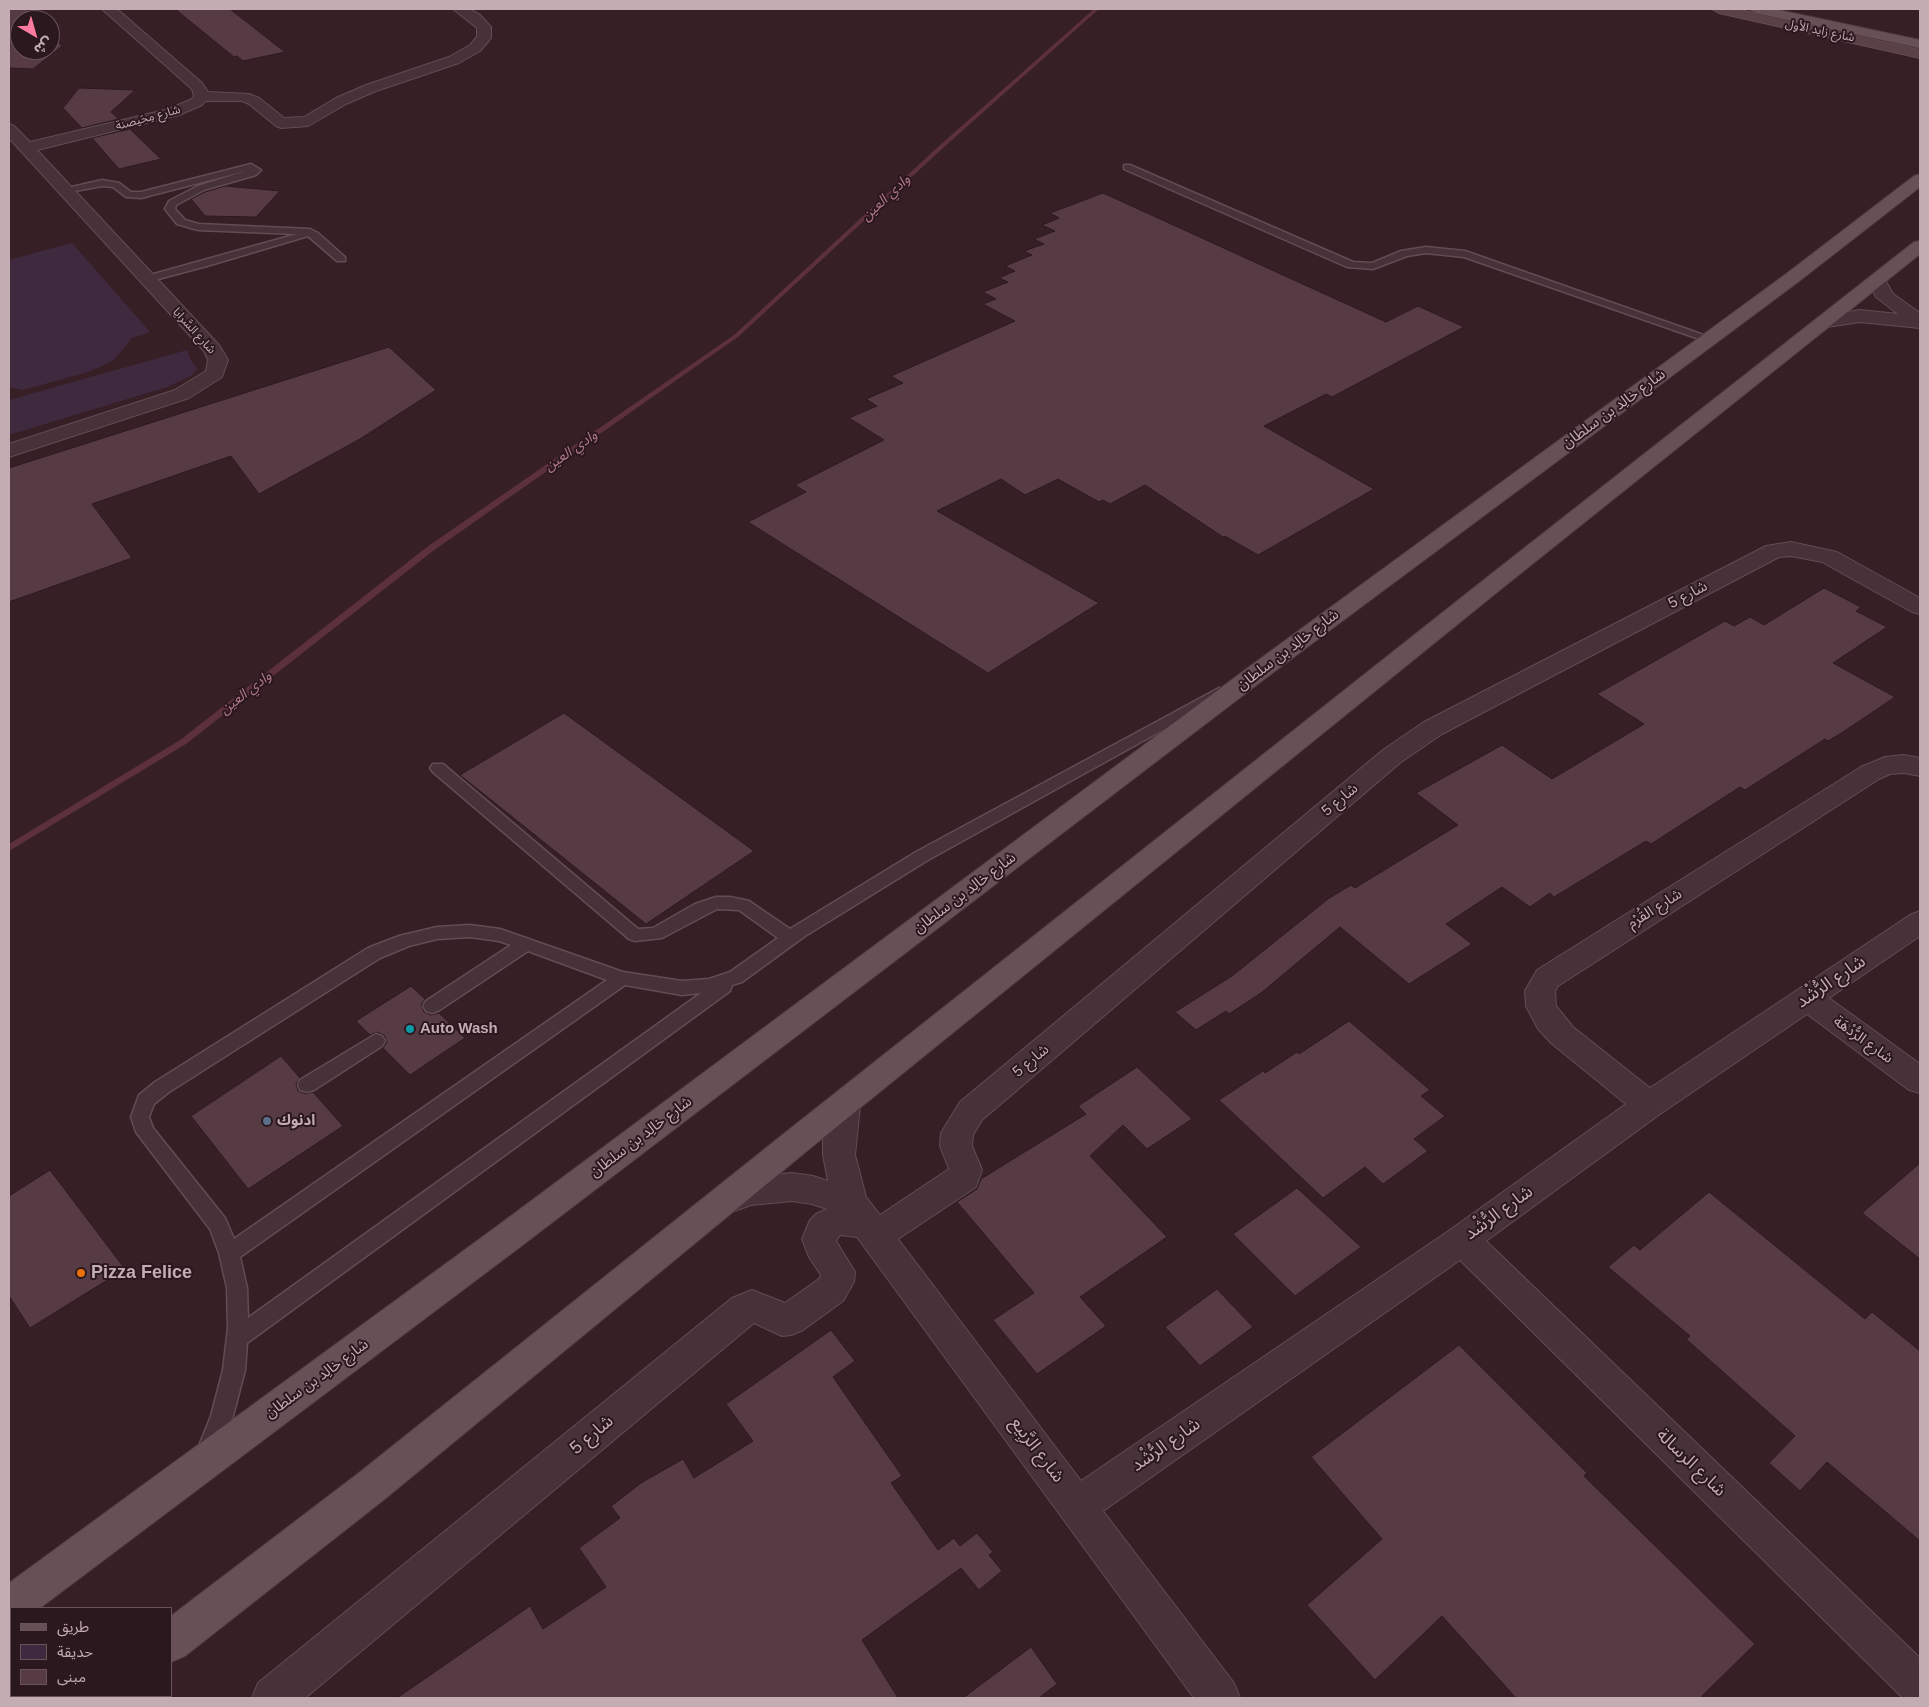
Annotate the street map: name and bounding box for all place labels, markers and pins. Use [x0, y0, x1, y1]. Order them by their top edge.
place label: Auto Wash [420, 1020, 498, 1038]
marker: Auto Wash [404, 1023, 416, 1035]
place label: ادنوك [277, 1112, 315, 1130]
marker: ادنوك [261, 1115, 273, 1127]
place label: Pizza Felice [91, 1262, 192, 1284]
marker: Pizza Felice [75, 1267, 87, 1279]

